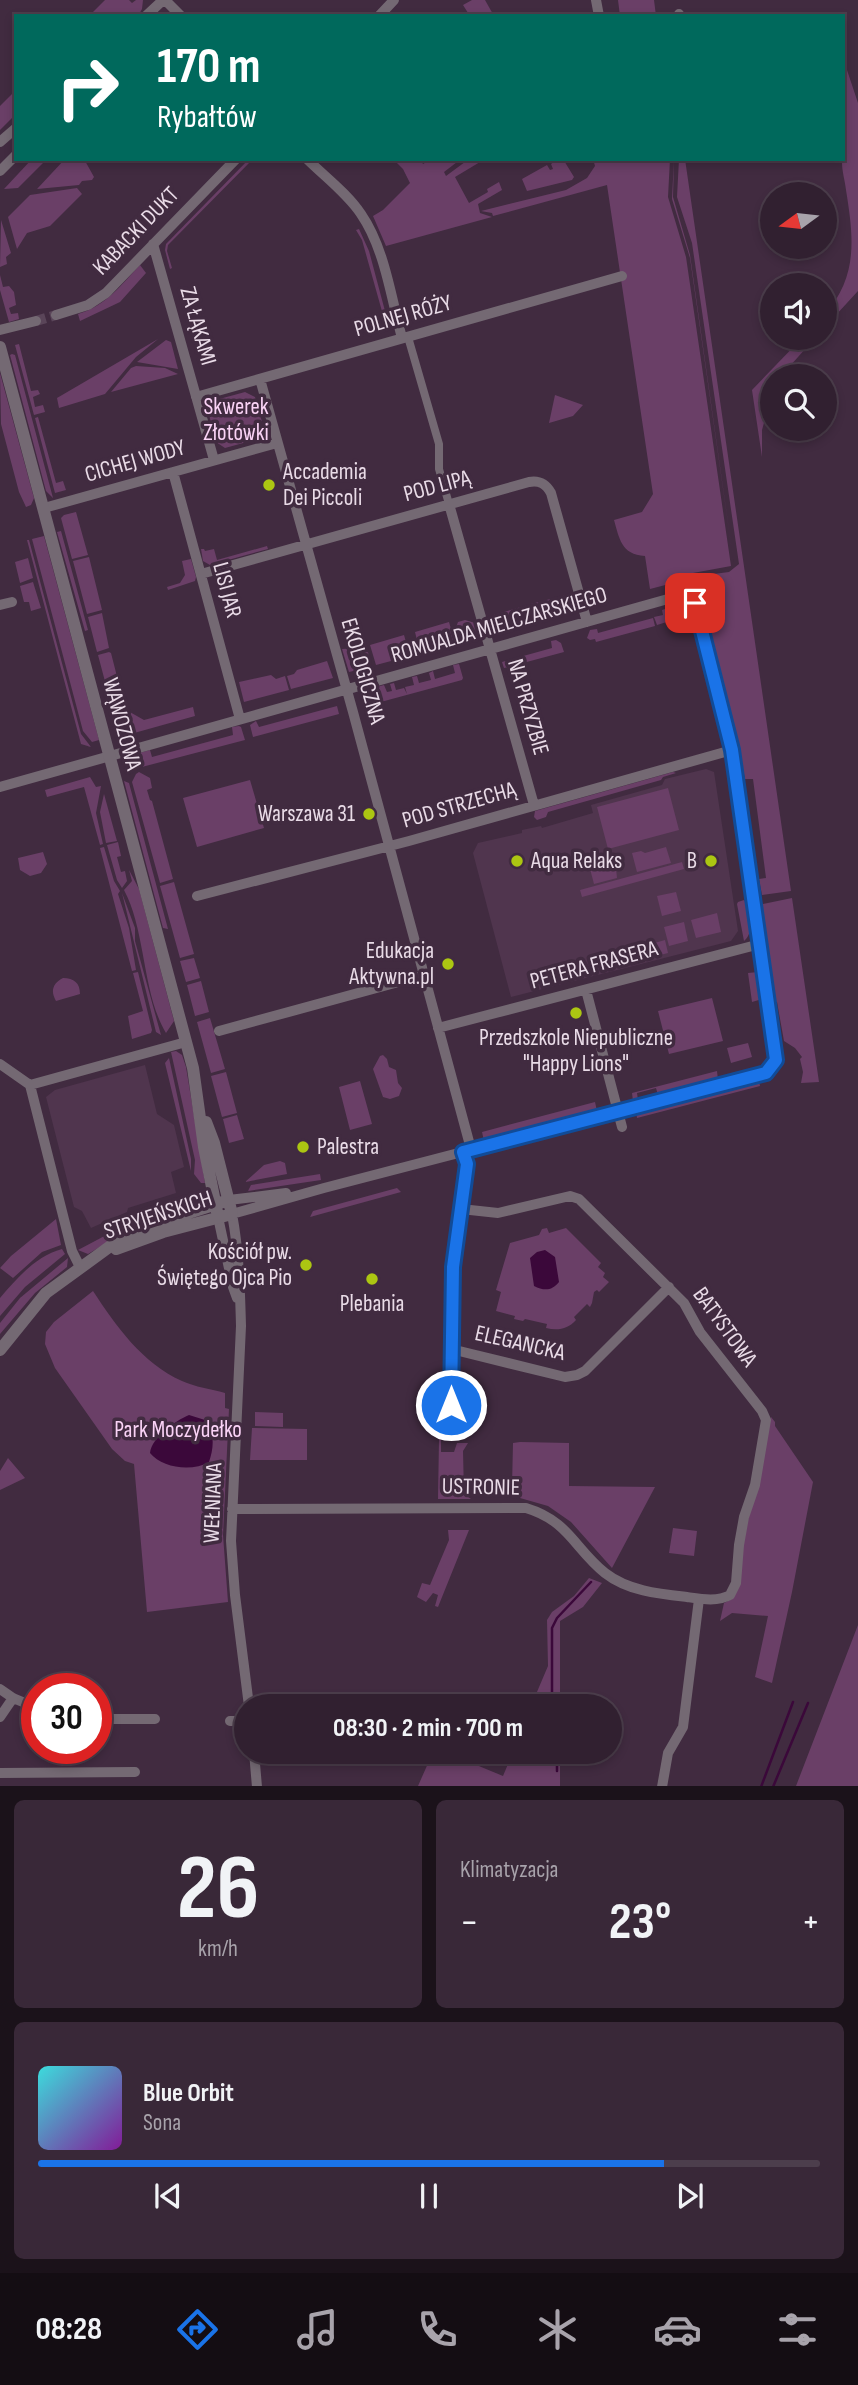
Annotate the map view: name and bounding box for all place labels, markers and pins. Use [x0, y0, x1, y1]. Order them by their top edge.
place label: Accademia Dei Piccoli [282, 458, 367, 512]
marker: Accademia Dei Piccoli [261, 477, 277, 493]
pin [665, 573, 725, 633]
place label: Warszawa 31 [258, 800, 355, 828]
marker: Warszawa 31 [361, 806, 377, 822]
place label: Aqua Relaks [530, 847, 622, 875]
place label: B [687, 847, 697, 875]
marker: Aqua Relaks [509, 853, 525, 869]
marker: B [703, 853, 719, 869]
place label: Edukacja Aktywna.pl [348, 937, 434, 991]
marker: Edukacja Aktywna.pl [440, 956, 456, 972]
marker: Przedszkole Niepubliczne "Happy Lions" [568, 1005, 584, 1021]
place label: Przedszkole Niepubliczne "Happy Lions" [479, 1024, 673, 1078]
place label: Palestra [317, 1133, 379, 1161]
marker: Palestra [295, 1139, 311, 1155]
place label: Kościół pw. Świętego Ojca Pio [157, 1238, 292, 1292]
marker: Kościół pw. Świętego Ojca Pio [298, 1257, 314, 1273]
marker: Plebania [364, 1271, 380, 1287]
place label: Plebania [340, 1290, 404, 1318]

